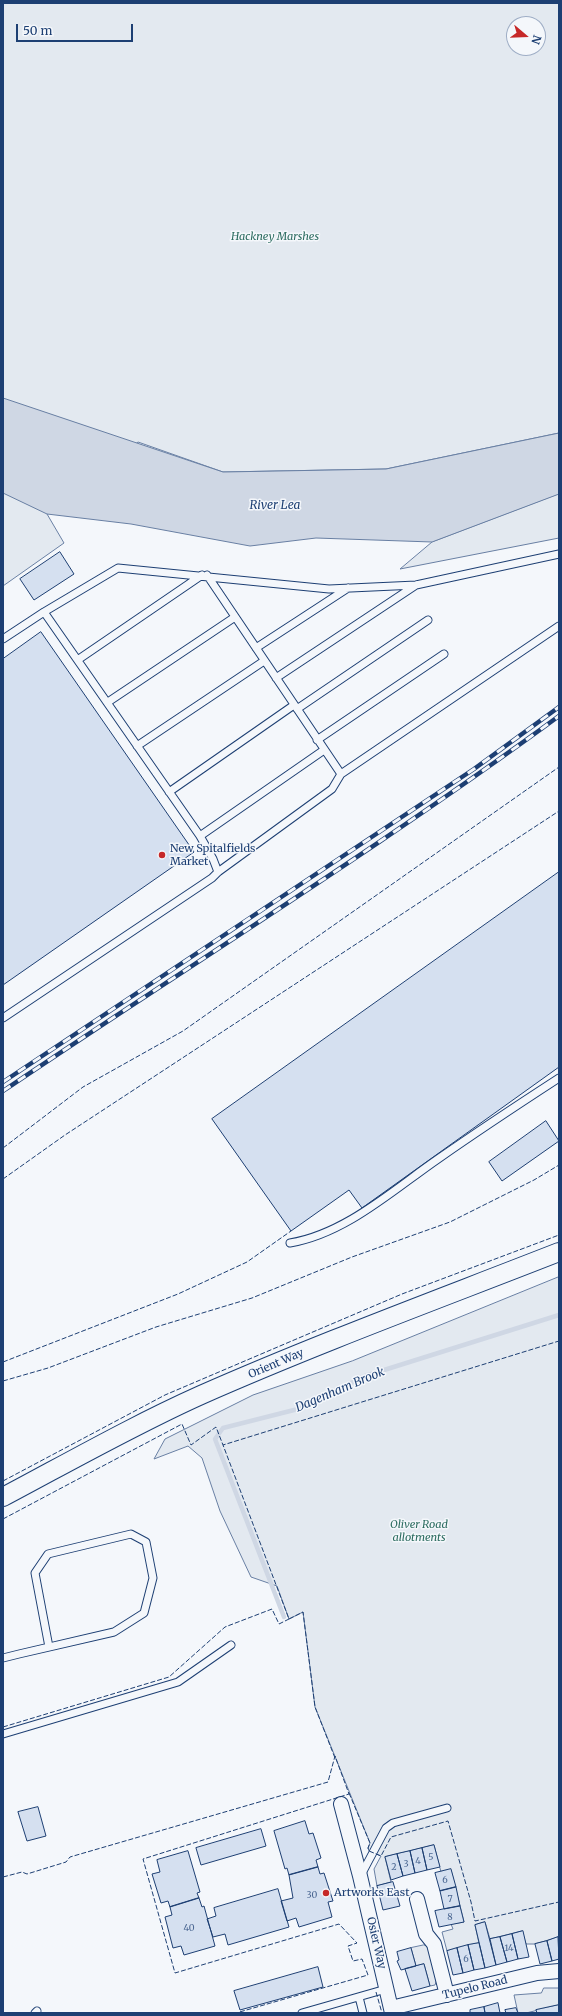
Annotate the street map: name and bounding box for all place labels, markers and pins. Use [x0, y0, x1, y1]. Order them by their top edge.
place label: New Spitalfields Market [170, 842, 255, 868]
marker: New Spitalfields Market [157, 850, 167, 860]
place label: Artworks East [334, 1886, 409, 1900]
marker: Artworks East [321, 1888, 331, 1898]

